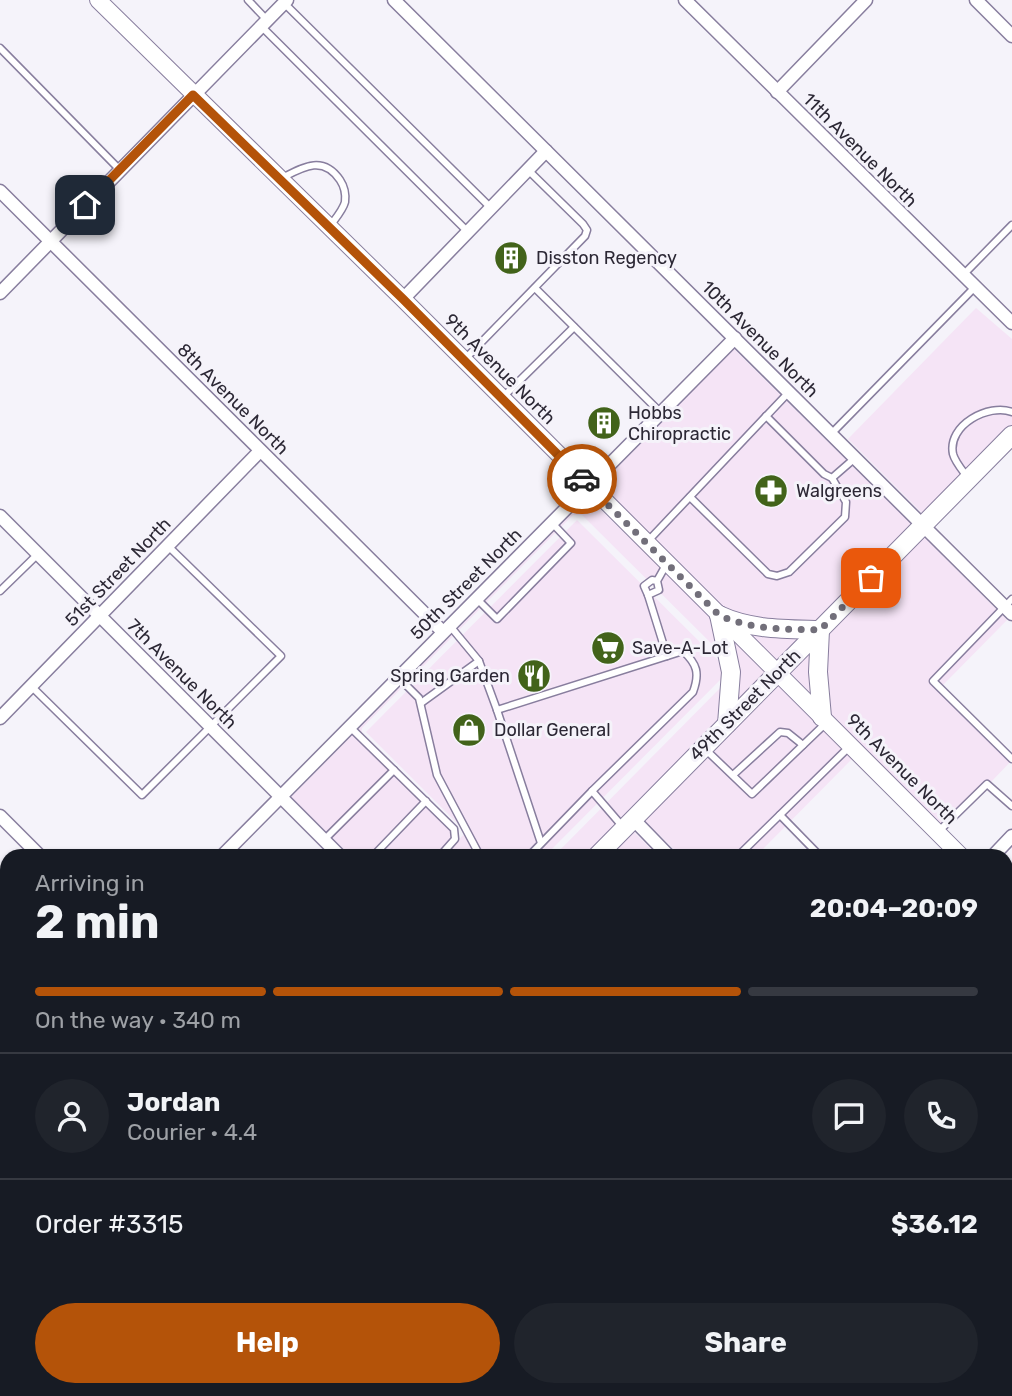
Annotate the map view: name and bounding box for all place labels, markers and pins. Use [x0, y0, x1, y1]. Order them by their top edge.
pin [55, 175, 115, 235]
building icon: Disston Regency [492, 239, 530, 277]
place label: Disston Regency [536, 247, 677, 269]
place label: Hobbs Chiropractic [628, 402, 731, 445]
building icon: Hobbs Chiropractic [585, 404, 623, 442]
pharmacy icon: Walgreens [752, 472, 790, 510]
place label: Walgreens [796, 480, 882, 502]
pin [841, 548, 901, 608]
supermarket icon: Save-A-Lot [589, 629, 627, 667]
place label: Save-A-Lot [632, 637, 728, 659]
restaurant icon: Spring Garden [515, 657, 553, 695]
place label: Spring Garden [390, 665, 510, 687]
shop icon: Dollar General [450, 711, 488, 749]
place label: Dollar General [494, 719, 611, 741]

